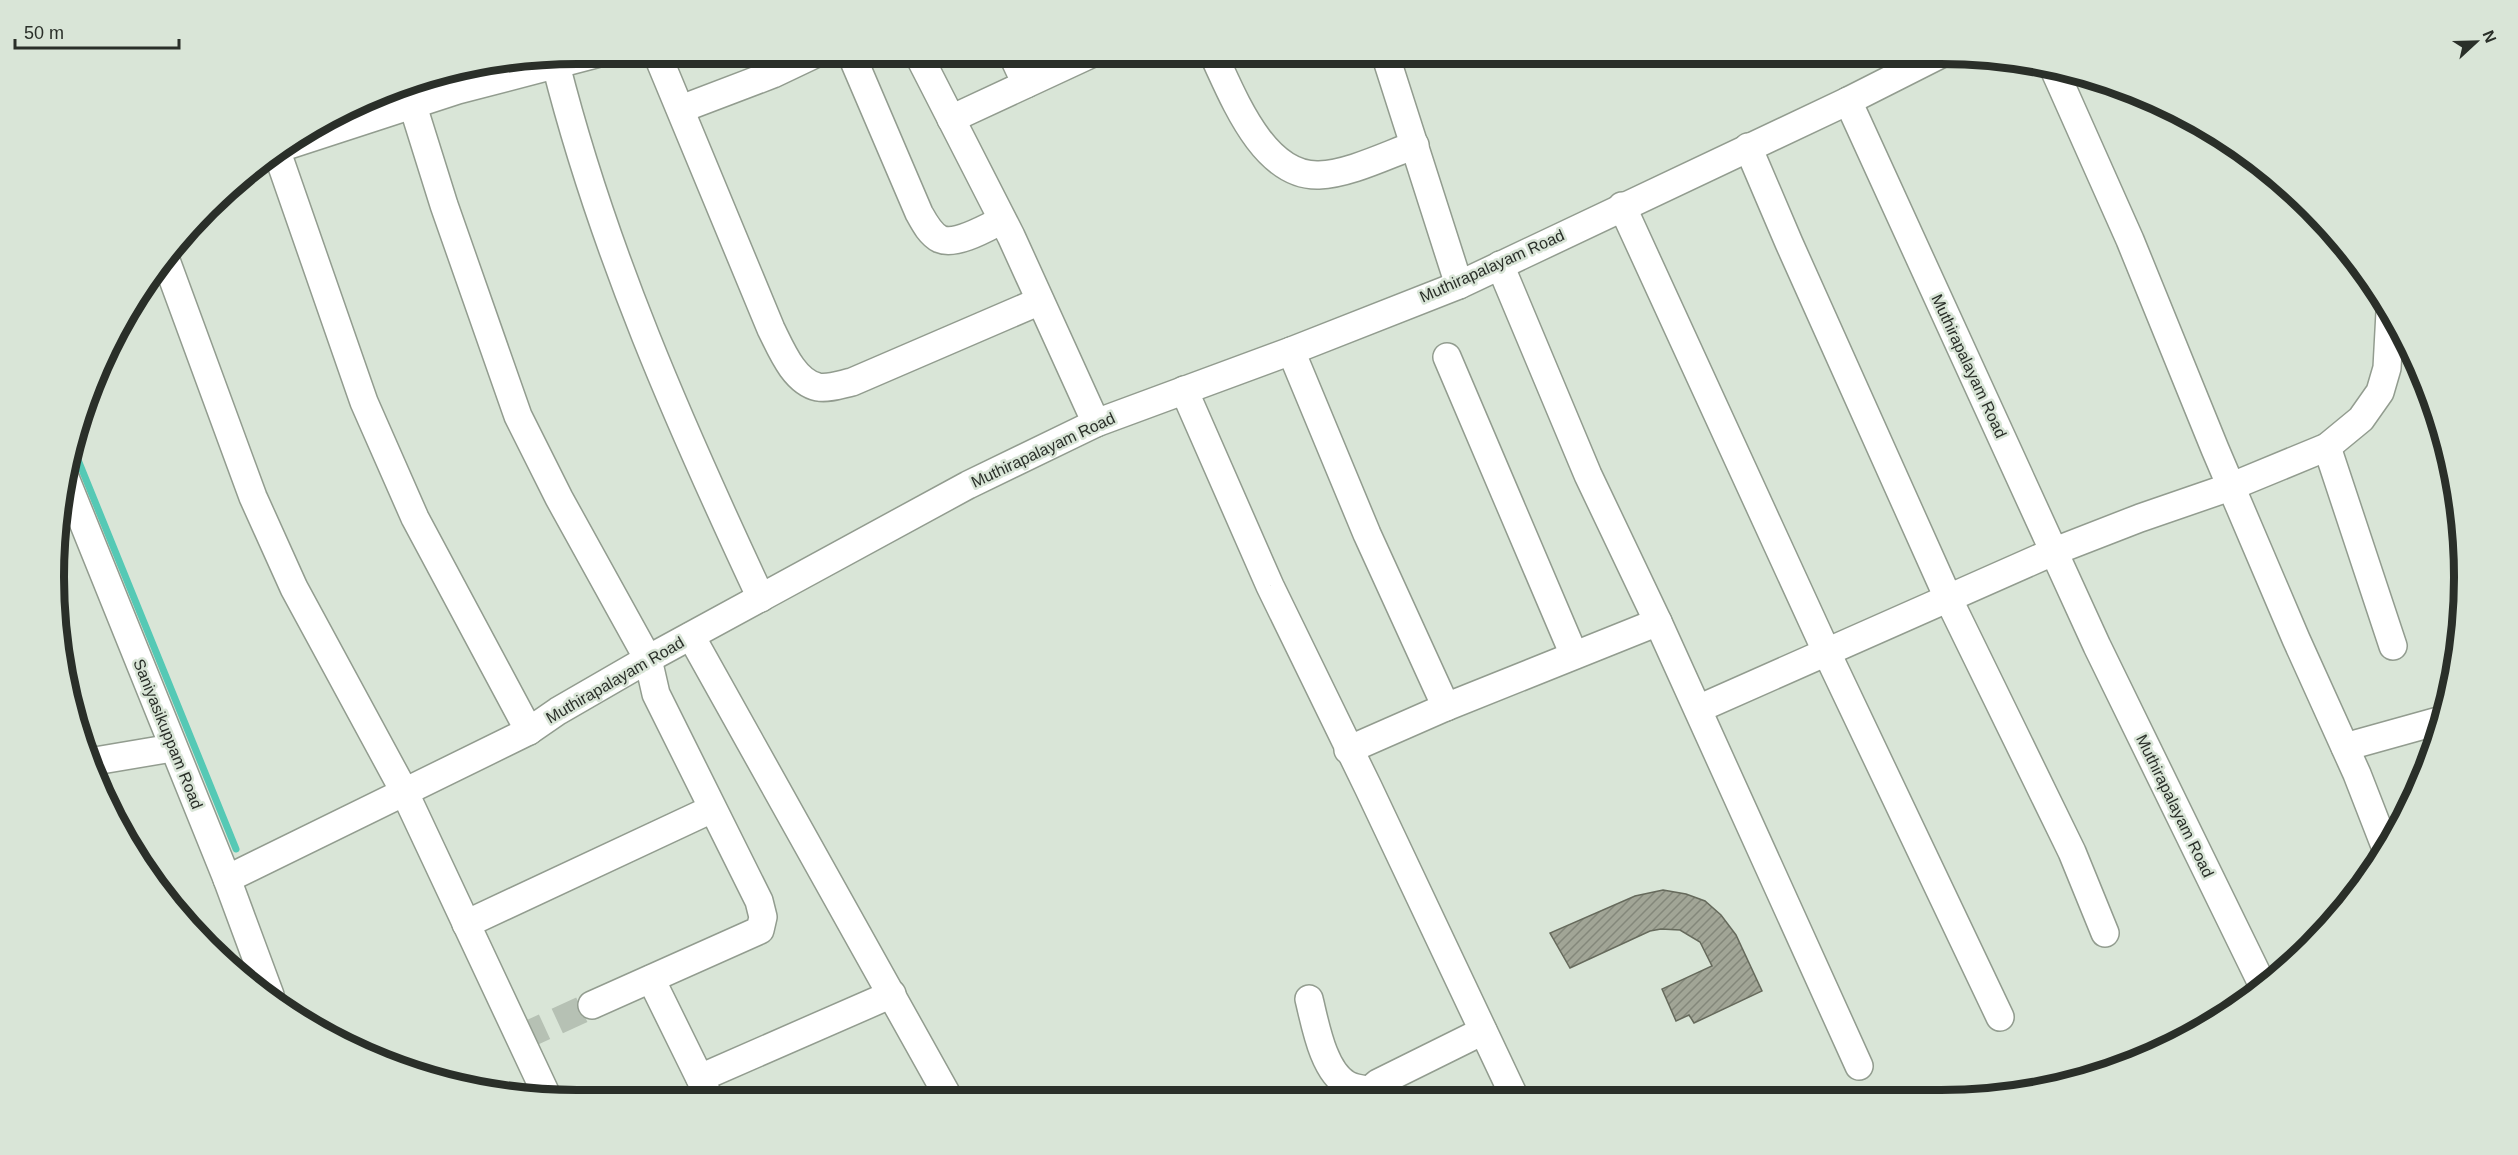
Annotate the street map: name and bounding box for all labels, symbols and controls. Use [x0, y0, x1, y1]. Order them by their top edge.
scale bar [15, 12, 178, 50]
north arrow [2446, 12, 2506, 72]
text: 50 m [24, 23, 64, 43]
text: N [2479, 28, 2499, 45]
street label: Muthirapalayam Road [1417, 226, 1567, 306]
street label: Muthirapalayam Road [1928, 291, 2010, 441]
street label: Muthirapalayam Road [968, 409, 1118, 491]
street label: Muthirapalayam Road [543, 634, 687, 726]
street label: Saniyasikuppam Road [130, 657, 206, 811]
street label: Muthirapalayam Road [2133, 732, 2217, 880]

